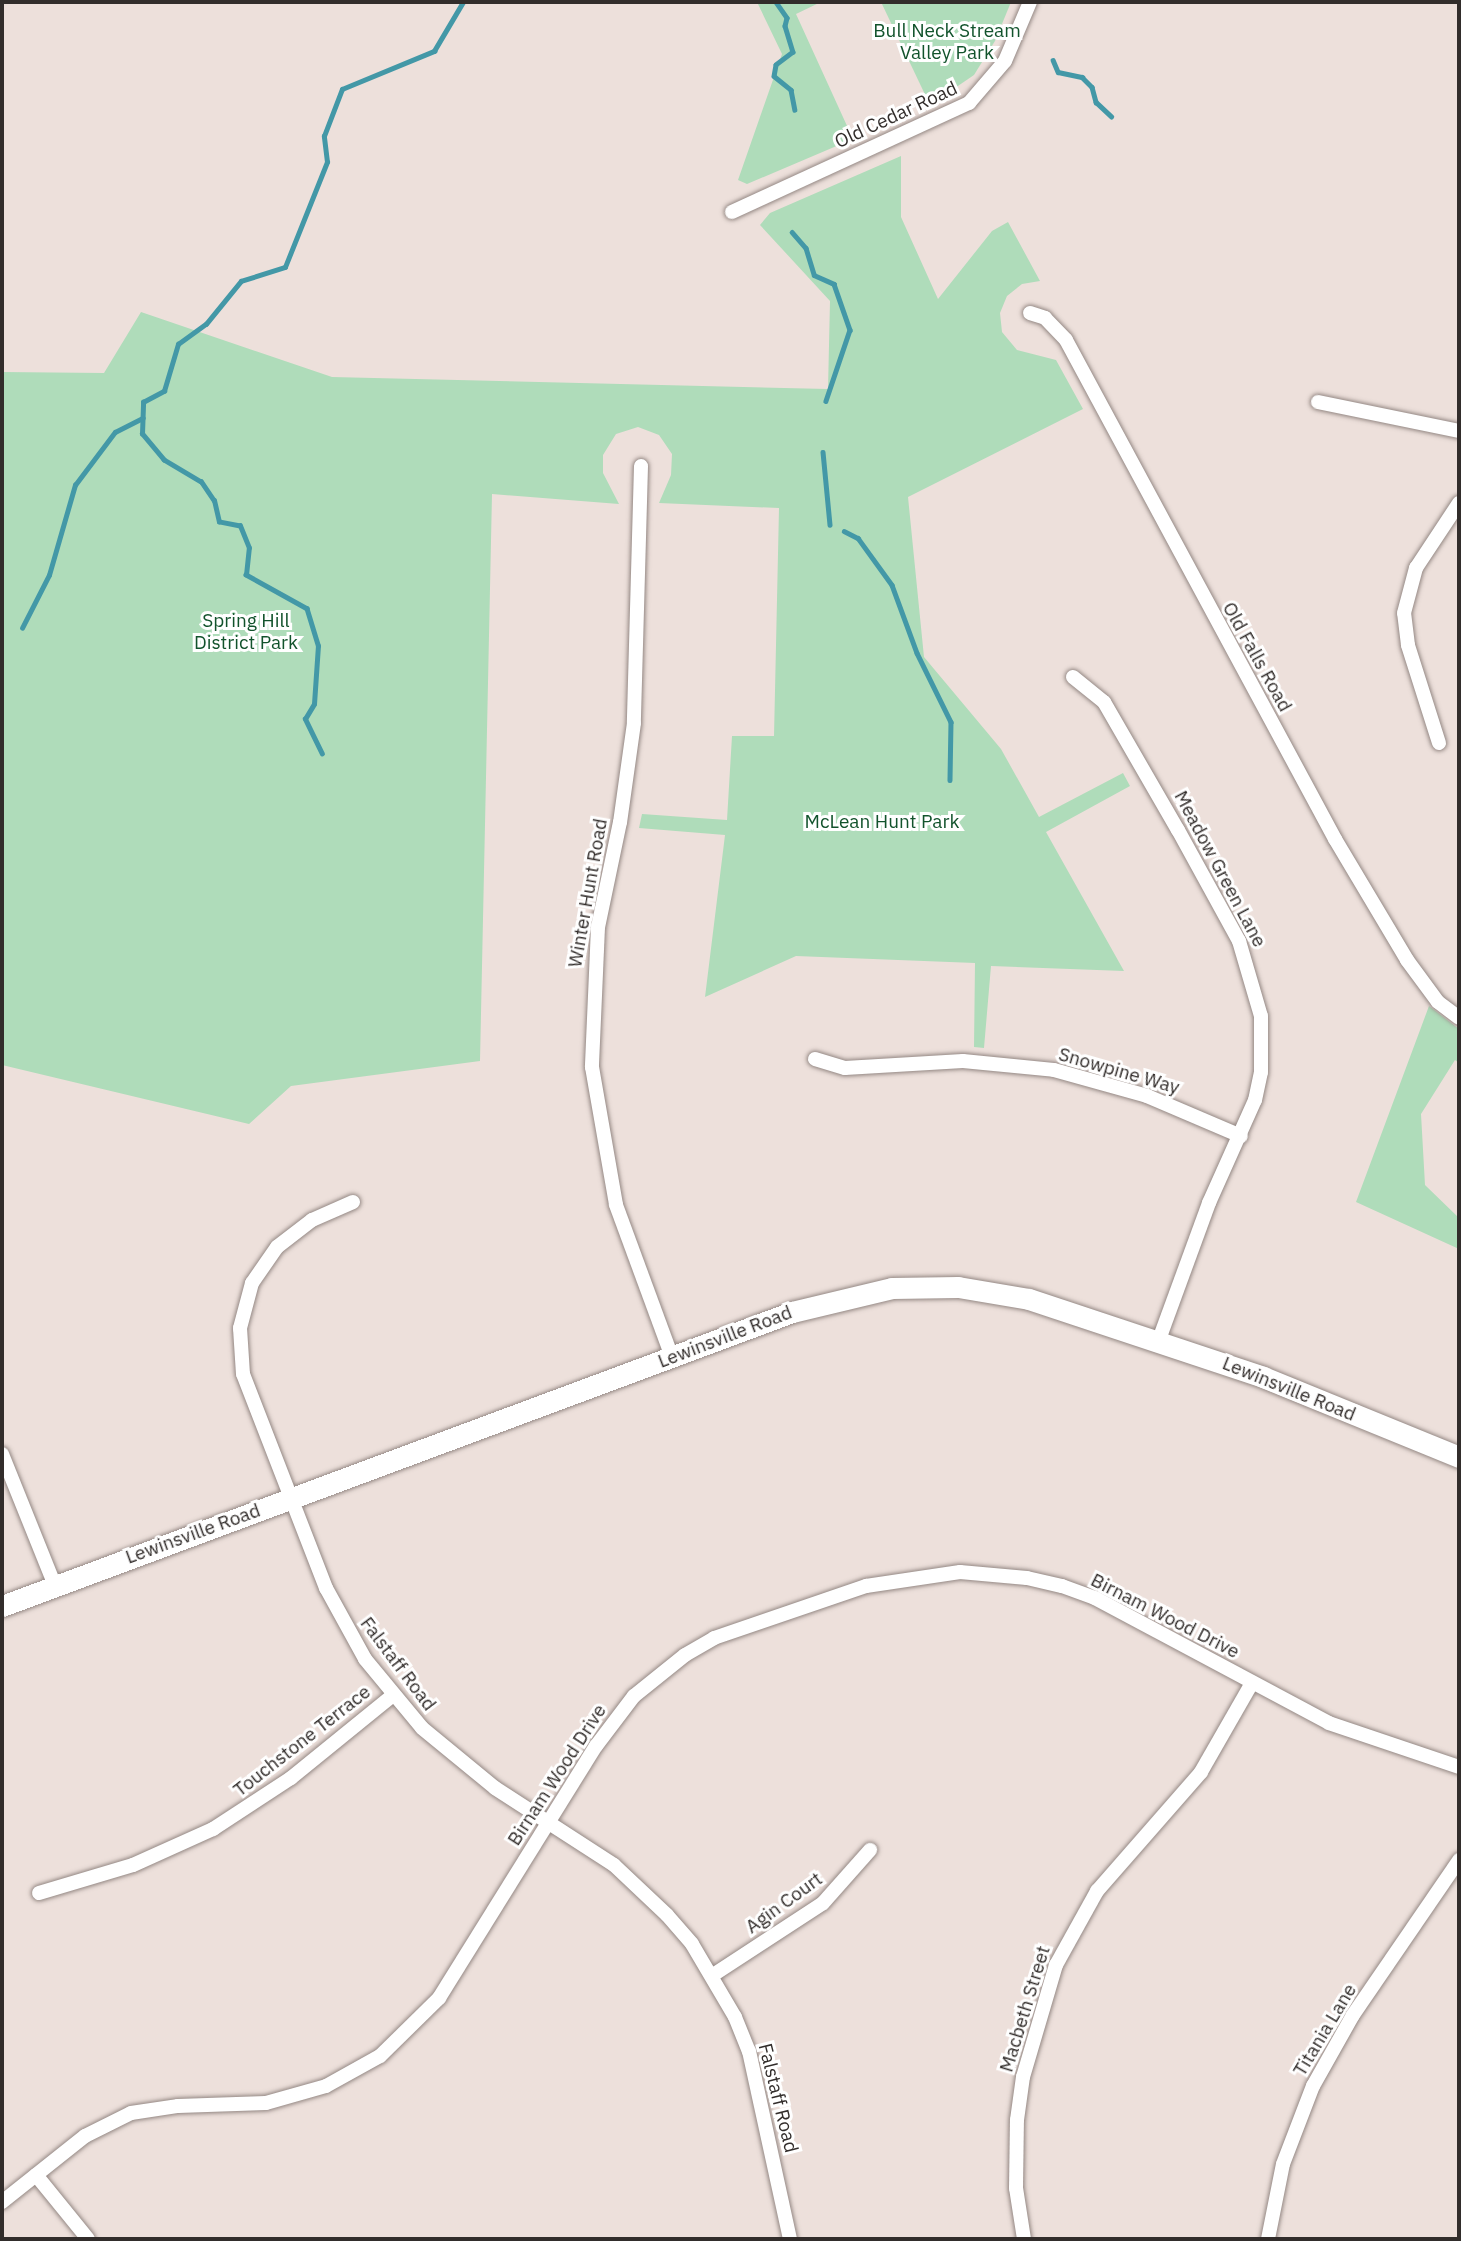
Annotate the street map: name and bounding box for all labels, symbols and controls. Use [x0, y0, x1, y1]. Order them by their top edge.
park label: Bull Neck Stream Valley Park [873, 20, 1021, 64]
street label: Old Cedar Road [831, 77, 961, 153]
street label: Old Falls Road [1218, 598, 1296, 716]
park label: Spring Hill District Park [194, 610, 298, 654]
street label: Meadow Green Lane [1169, 787, 1271, 951]
park label: McLean Hunt Park [805, 811, 959, 833]
street label: Winter Hunt Road [564, 817, 612, 969]
street label: Snowpine Way [1056, 1043, 1182, 1099]
street label: Lewinsville Road [655, 1301, 795, 1373]
street label: Lewinsville Road [1219, 1352, 1359, 1426]
street label: Lewinsville Road [123, 1499, 263, 1569]
street label: Birnam Wood Drive [1087, 1569, 1243, 1663]
street label: Falstaff Road [355, 1613, 441, 1715]
street label: Touchstone Terrace [229, 1680, 375, 1802]
street label: Birnam Wood Drive [503, 1700, 611, 1850]
street label: Agin Court [741, 1868, 827, 1938]
street label: Macbeth Street [995, 1943, 1055, 2075]
street label: Titania Lane [1289, 1980, 1361, 2080]
street label: Falstaff Road [753, 2041, 803, 2155]

